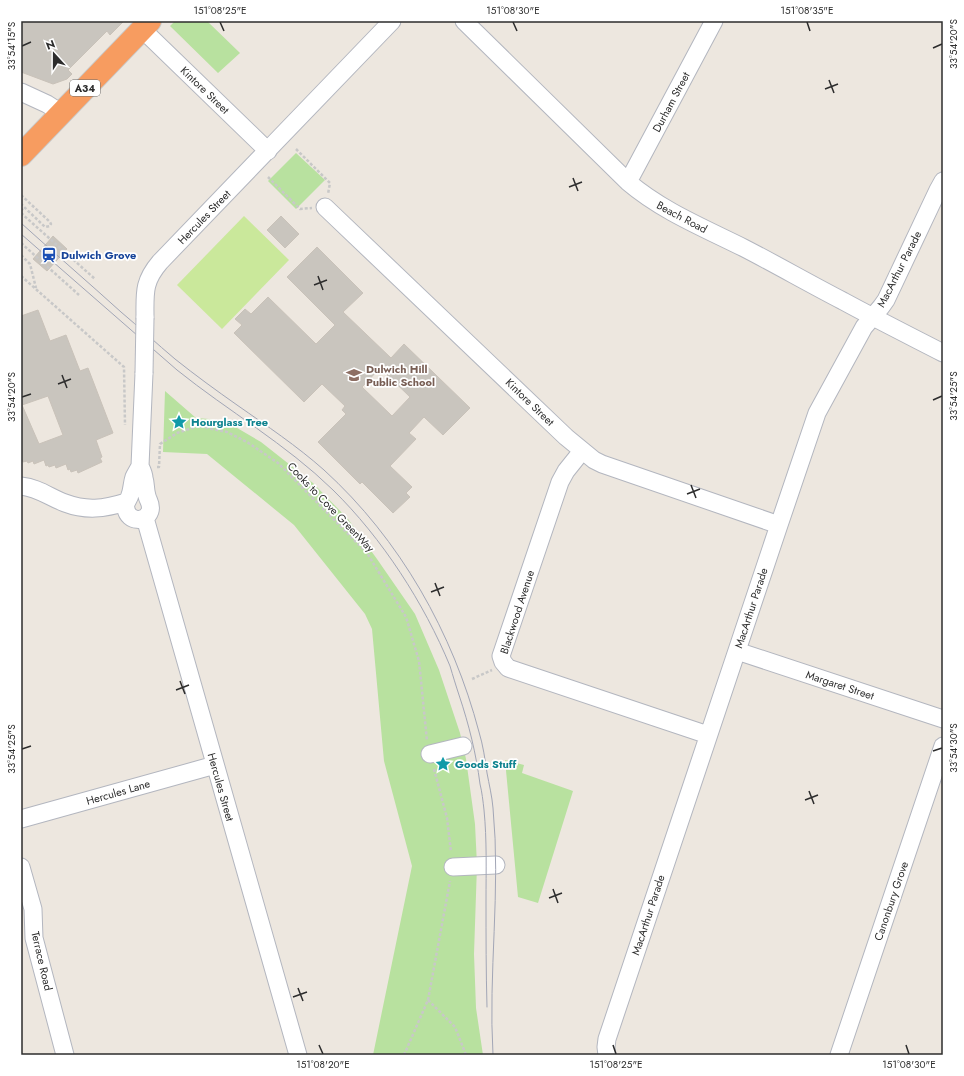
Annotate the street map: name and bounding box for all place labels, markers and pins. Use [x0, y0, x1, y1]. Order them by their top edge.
station icon: Dulwich Grove [40, 246, 58, 264]
place label: Dulwich Grove [61, 247, 136, 263]
place label: Dulwich Hill Public School [366, 361, 435, 390]
school or university icon: Dulwich Hill Public School [345, 366, 363, 384]
place icon: Hourglass Tree [170, 413, 188, 431]
place label: Hourglass Tree [191, 414, 268, 430]
place icon: Goods Stuff [434, 755, 452, 773]
place label: Goods Stuff [455, 756, 518, 772]

